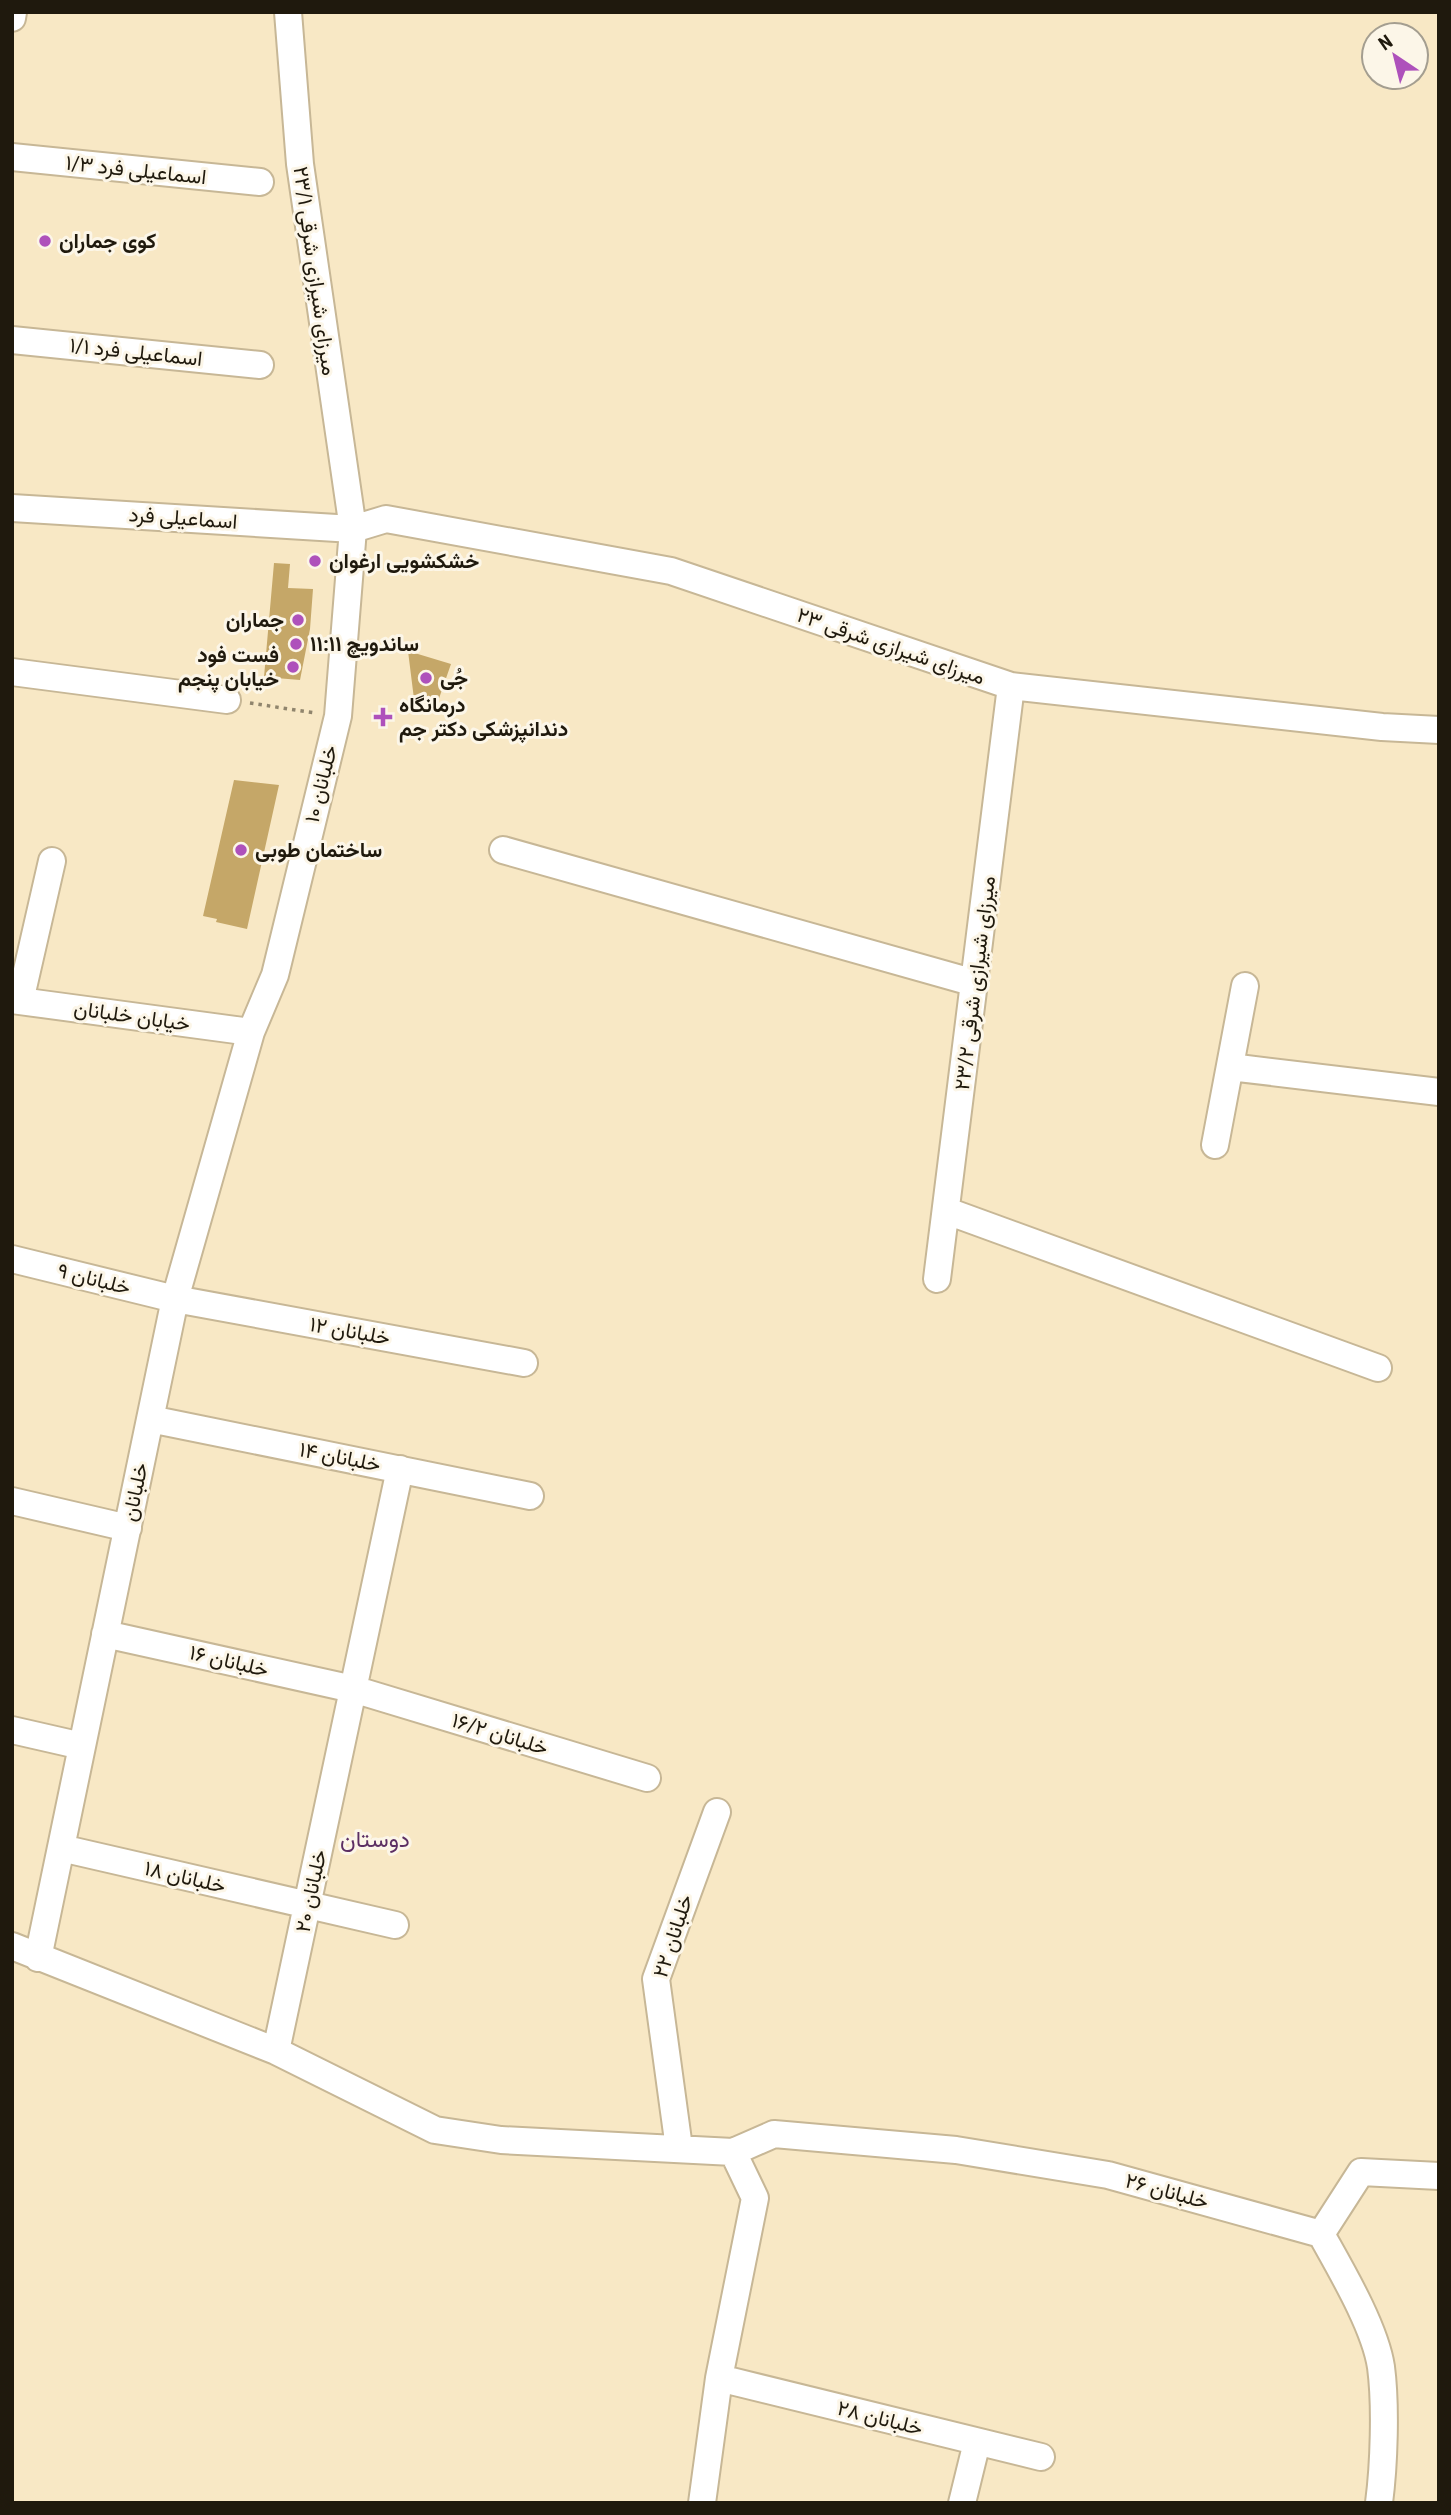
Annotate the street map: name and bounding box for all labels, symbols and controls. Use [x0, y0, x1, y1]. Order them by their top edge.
north arrow [1360, 21, 1430, 91]
text: N [1374, 30, 1397, 55]
street label: ۱/۳ اسماعیلی فرد [64, 151, 208, 190]
street label: ۲۳/۱ میرزای شیرازی شرقی [287, 165, 342, 377]
place label: کوی جماران [59, 229, 156, 254]
marker: کوی جماران [37, 233, 53, 249]
street label: ۱/۱ اسماعیلی فرد [68, 333, 204, 372]
street label: اسماعیلی فرد [128, 502, 238, 535]
place label: خشکشویی ارغوان [329, 549, 479, 574]
marker: خشکشویی ارغوان [307, 553, 323, 569]
street label: ۲۳ میرزای شیرازی شرقی [794, 603, 988, 690]
place label: جماران [226, 608, 284, 633]
marker: جماران [290, 612, 306, 628]
place label: ساندویچ ۱۱:۱۱ [310, 632, 419, 658]
marker: ساندویچ ۱۱:۱۱ [288, 636, 304, 652]
place label: فست فود خیابان پنجم [178, 643, 279, 693]
marker: فست فود خیابان پنجم [285, 659, 301, 675]
place label: جُی [440, 666, 468, 690]
marker: جُی [418, 670, 434, 686]
place label: درمانگاه دندانپزشکی دکتر جم [399, 693, 568, 743]
marker: درمانگاه دندانپزشکی دکتر جم [373, 707, 393, 727]
street label: ۱۰ خلبانان [300, 743, 342, 825]
place label: ساختمان طوبی [255, 838, 382, 863]
marker: ساختمان طوبی [233, 842, 249, 858]
street label: ۲۳/۲ میرزای شیرازی شرقی [950, 874, 1001, 1092]
street label: خیابان خلبانان [72, 996, 192, 1036]
street label: ۹ خلبانان [55, 1258, 133, 1300]
street label: ۱۲ خلبانان [308, 1312, 392, 1350]
street label: ۱۴ خلبانان [297, 1437, 383, 1477]
street label: خلبانان [117, 1461, 153, 1523]
street label: ۱۶ خلبانان [187, 1640, 271, 1682]
street label: ۱۶/۲ خلبانان [449, 1708, 551, 1760]
district label: دوستان [340, 1826, 410, 1853]
street label: ۲۰ خلبانان [291, 1847, 331, 1935]
street label: ۱۸ خلبانان [142, 1856, 228, 1898]
street label: ۲۲ خلبانان [648, 1891, 698, 1981]
street label: ۲۶ خلبانان [1123, 2168, 1211, 2214]
street label: ۲۸ خلبانان [835, 2396, 925, 2440]

